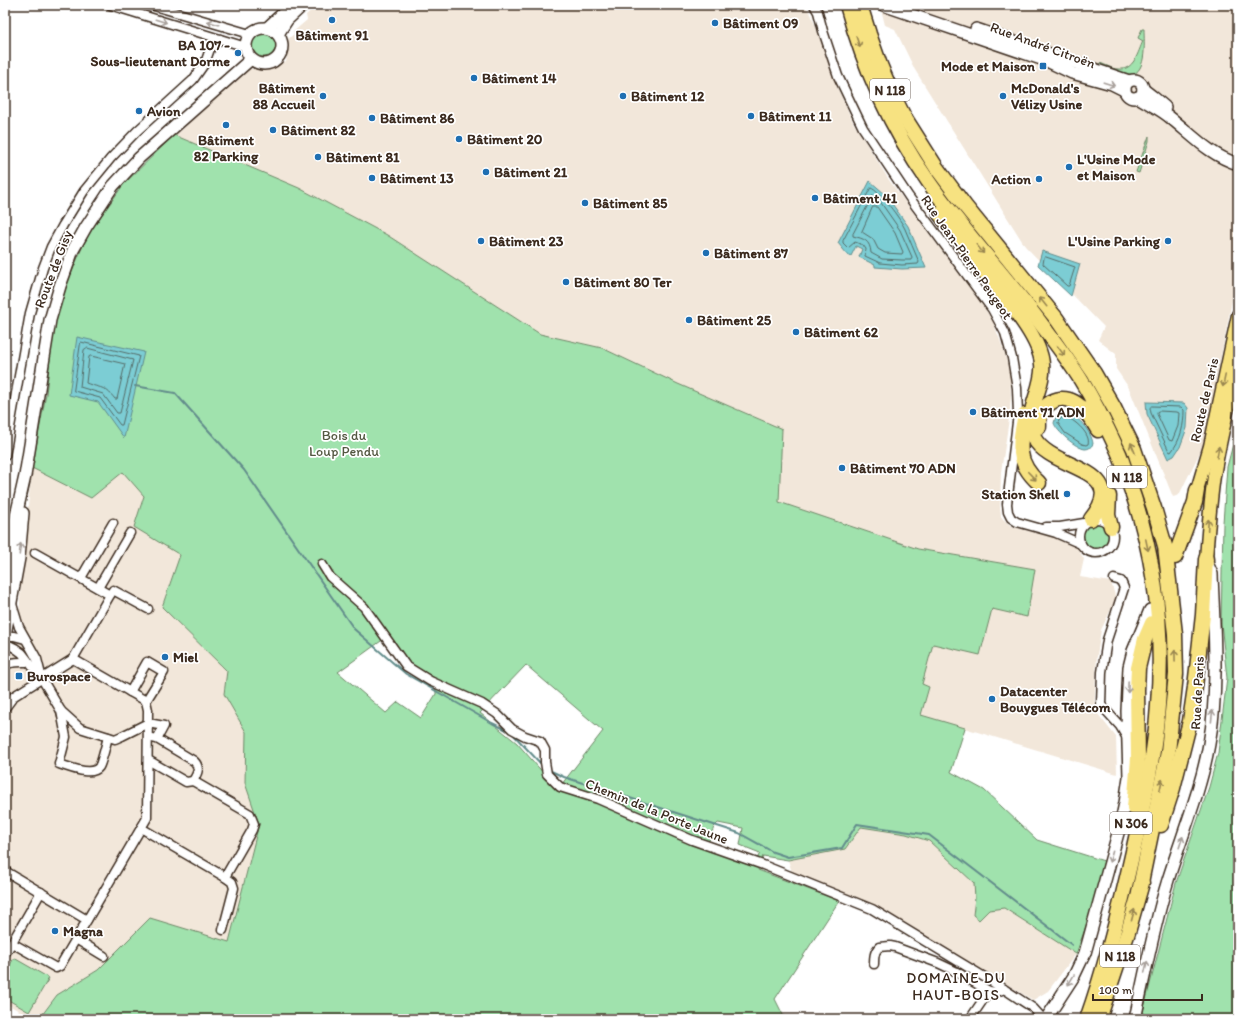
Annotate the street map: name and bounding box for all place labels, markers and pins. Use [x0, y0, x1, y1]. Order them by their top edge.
marker: Bâtiment 91 [327, 15, 337, 25]
place label: Bâtiment 09 [723, 15, 798, 32]
marker: Bâtiment 09 [710, 18, 720, 28]
place label: Bâtiment 91 [295, 27, 369, 44]
place label: BA 107 - Sous-lieutenant Dorme [91, 37, 230, 70]
marker: BA 107 - Sous-lieutenant Dorme [233, 48, 243, 58]
place label: Mode et Maison [941, 58, 1035, 75]
marker: Mode et Maison [1038, 61, 1048, 71]
place label: Bâtiment 14 [482, 70, 557, 87]
marker: Bâtiment 14 [469, 73, 479, 83]
place label: Bâtiment 88 Accueil [253, 80, 316, 113]
place label: McDonald's Vélizy Usine [1011, 80, 1082, 113]
place label: Bâtiment 12 [631, 88, 705, 105]
marker: Bâtiment 88 Accueil [318, 91, 328, 101]
marker: Bâtiment 12 [618, 91, 628, 101]
marker: McDonald's Vélizy Usine [998, 91, 1008, 101]
place label: Avion [146, 103, 181, 120]
marker: Avion [134, 106, 144, 116]
place label: Bâtiment 11 [759, 108, 832, 125]
place label: Bâtiment 86 [380, 110, 455, 127]
marker: Bâtiment 11 [746, 111, 756, 121]
marker: Bâtiment 86 [367, 113, 377, 123]
marker: Bâtiment 82 Parking [221, 120, 231, 130]
place label: Bâtiment 82 [281, 122, 356, 139]
marker: Bâtiment 82 [268, 125, 278, 135]
place label: Bâtiment 20 [467, 131, 543, 148]
place label: Bâtiment 82 Parking [194, 132, 259, 165]
marker: Bâtiment 20 [454, 134, 464, 144]
place label: Bâtiment 81 [326, 149, 400, 166]
place label: L'Usine Mode et Maison [1077, 151, 1156, 184]
marker: Bâtiment 81 [313, 152, 323, 162]
marker: L'Usine Mode et Maison [1064, 162, 1074, 172]
place label: Bâtiment 21 [494, 164, 568, 181]
marker: Bâtiment 21 [481, 167, 491, 177]
place label: Bâtiment 13 [380, 170, 454, 187]
place label: Action [991, 171, 1031, 188]
marker: Bâtiment 13 [367, 173, 377, 183]
marker: Action [1034, 174, 1044, 184]
place label: Bâtiment 41 [823, 190, 898, 207]
marker: Bâtiment 41 [810, 193, 820, 203]
place label: Bâtiment 85 [593, 195, 668, 212]
marker: Bâtiment 85 [580, 198, 590, 208]
place label: Bâtiment 23 [489, 233, 564, 250]
place label: L'Usine Parking [1068, 233, 1161, 250]
marker: Bâtiment 23 [476, 236, 486, 246]
marker: L'Usine Parking [1163, 236, 1173, 246]
place label: Bâtiment 87 [714, 245, 788, 262]
marker: Bâtiment 87 [701, 248, 711, 258]
place label: Bâtiment 80 Ter [574, 274, 672, 291]
marker: Bâtiment 80 Ter [561, 277, 571, 287]
place label: Bâtiment 25 [697, 312, 772, 329]
marker: Bâtiment 25 [684, 315, 694, 325]
place label: Bâtiment 62 [804, 324, 879, 341]
marker: Bâtiment 62 [791, 327, 801, 337]
place label: Bâtiment 71 ADN [981, 404, 1085, 421]
marker: Bâtiment 71 ADN [968, 407, 978, 417]
place label: Bâtiment 70 ADN [850, 460, 956, 477]
marker: Bâtiment 70 ADN [837, 463, 847, 473]
place label: Station Shell [982, 486, 1060, 503]
marker: Station Shell [1062, 489, 1072, 499]
place label: Miel [173, 649, 199, 666]
marker: Miel [160, 652, 170, 662]
place label: Burospace [27, 668, 91, 685]
marker: Burospace [14, 671, 24, 681]
place label: Datacenter Bouygues Télécom [1000, 683, 1111, 716]
marker: Datacenter Bouygues Télécom [987, 694, 997, 704]
place label: Magna [63, 923, 103, 940]
marker: Magna [50, 926, 60, 936]

